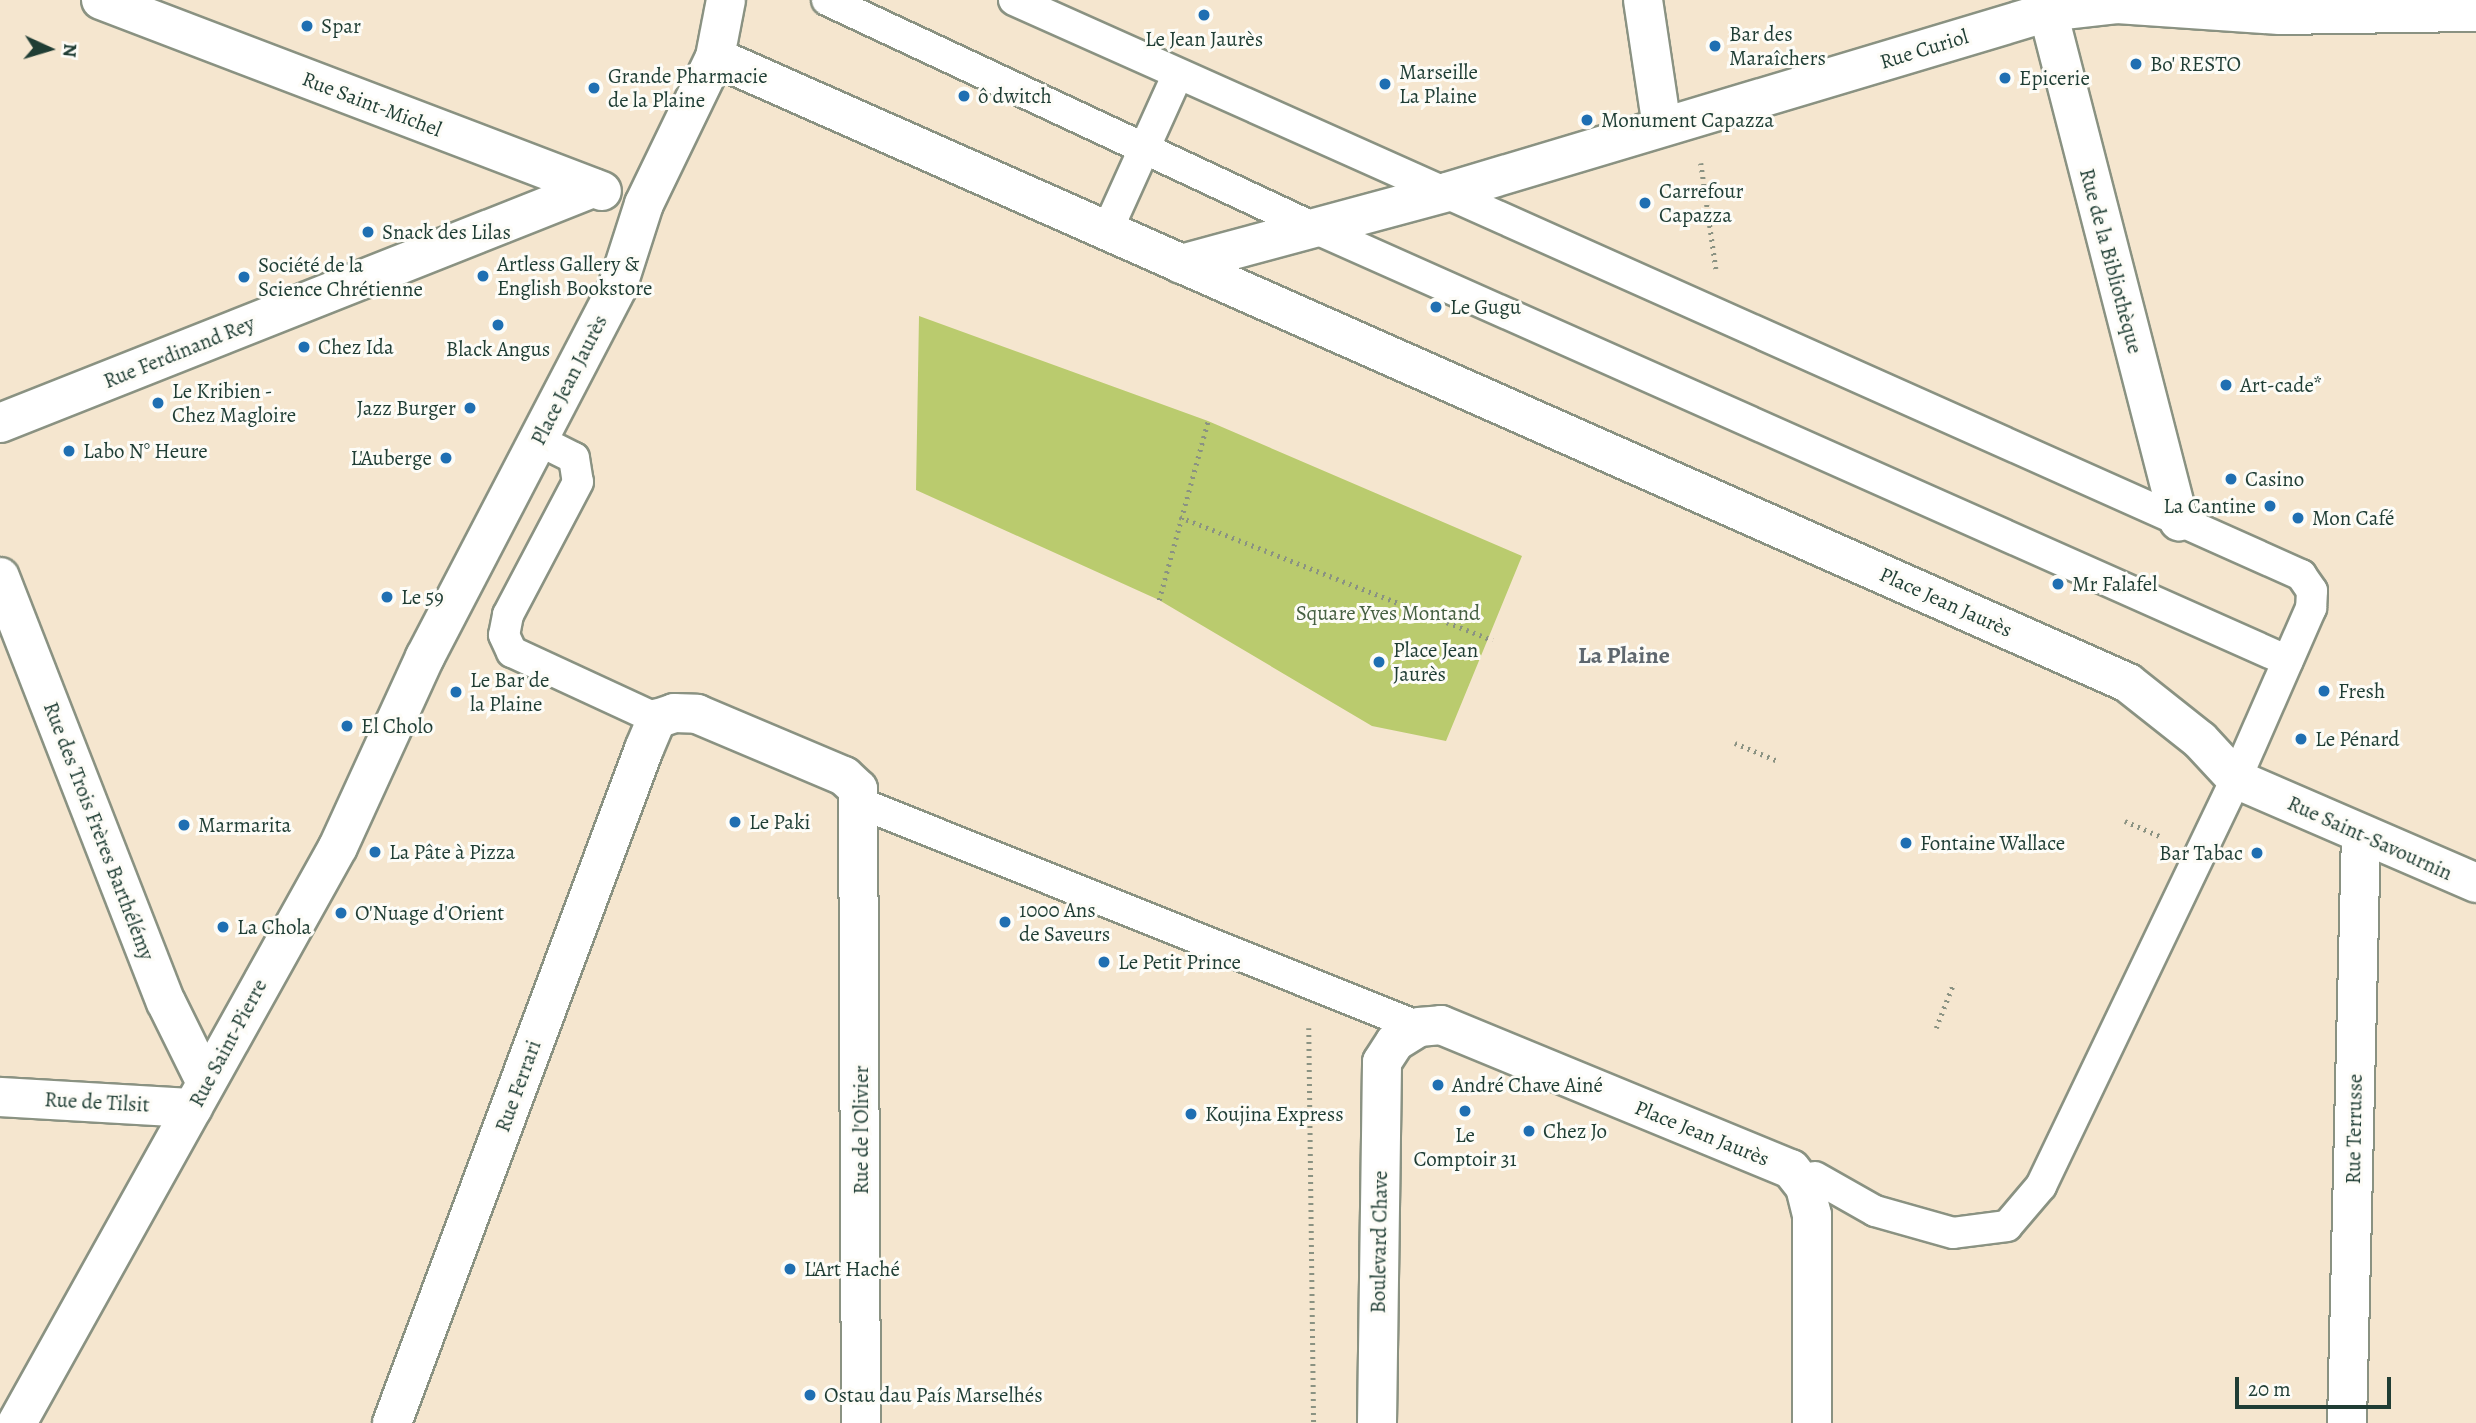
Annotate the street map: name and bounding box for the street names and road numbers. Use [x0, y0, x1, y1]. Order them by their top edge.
street label: Rue Curiol [1877, 24, 1971, 74]
street label: Rue Saint-Michel [299, 66, 445, 142]
street label: Rue de la Bibliothèque [2074, 166, 2148, 356]
street label: Rue Ferdinand Rey [100, 310, 258, 394]
street label: Place Jean Jaurès [525, 311, 613, 449]
street label: Place Jean Jaurès [1876, 561, 2016, 643]
street label: Rue des Trois Frères Barthélémy [38, 698, 160, 964]
street label: Rue Saint-Savournin [2284, 790, 2456, 886]
street label: Rue Saint-Pierre [184, 975, 272, 1111]
street label: Rue Ferrari [490, 1037, 546, 1135]
street label: Rue de l'Olivier [848, 1065, 874, 1195]
street label: Rue Terrusse [2340, 1074, 2368, 1184]
street label: Rue de Tilsit [44, 1087, 150, 1117]
street label: Place Jean Jaurès [1631, 1095, 1773, 1171]
street label: Boulevard Chave [1365, 1170, 1393, 1314]

